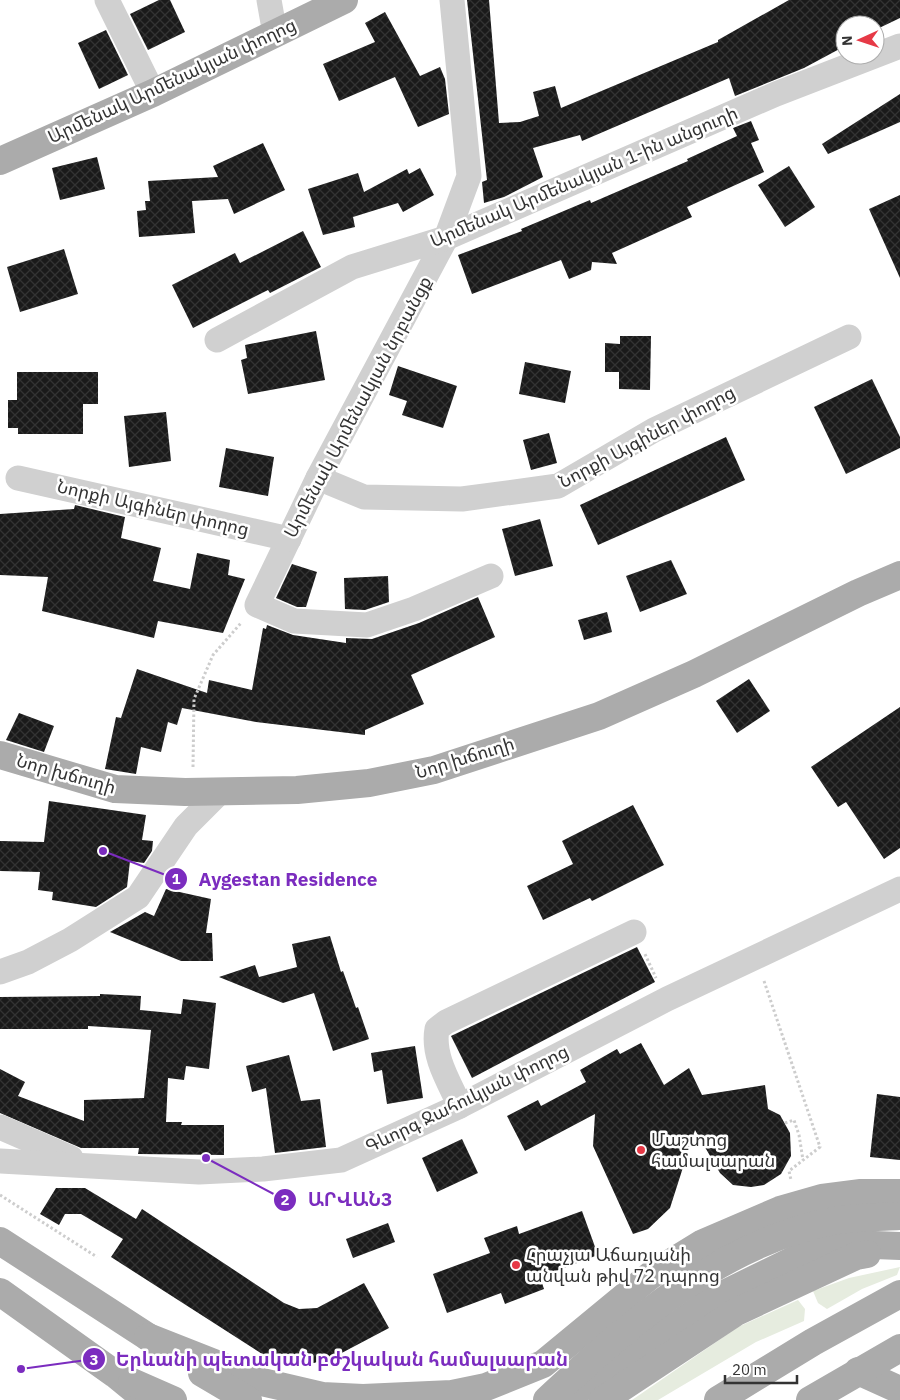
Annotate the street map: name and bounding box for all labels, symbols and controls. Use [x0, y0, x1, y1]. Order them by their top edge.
street label: Արմենակ Արմենակյան փողոց [44, 13, 300, 148]
north arrow [835, 15, 885, 65]
text: N [838, 35, 856, 46]
street label: Արմենակ Արմենակյան 1-ին անցուղի [426, 101, 741, 252]
street label: Արմենակ Արմենակյան նրբանցք [279, 272, 437, 542]
street label: Նորքի Այգիներ փողոց [555, 380, 739, 493]
street label: Նորքի Այգիներ փողոց [55, 474, 251, 541]
street label: Նոր խճուղի [413, 732, 517, 783]
street label: Նոր խճուղի [14, 748, 118, 799]
callout: Aygestan Residence [164, 862, 388, 896]
text: Aygestan Residence [198, 867, 378, 891]
text: 1 [171, 869, 181, 888]
street label: Գևորգ Ջահուկյան փողոց [361, 1039, 572, 1158]
place label: Մաշտոց համալսարան [651, 1128, 775, 1172]
marker: Մաշտոց համալսարան [635, 1144, 647, 1156]
callout: ԱՐՎԱՆ3 [272, 1183, 402, 1217]
text: ԱՐՎԱՆ3 [308, 1187, 392, 1211]
text: 2 [280, 1190, 290, 1209]
place label: Հրաչյա Աճառյանի անվան թիվ 72 դպրոց [526, 1243, 720, 1287]
marker: Հրաչյա Աճառյանի անվան թիվ 72 դպրոց [510, 1259, 522, 1271]
callout: Երևանի պետական բժշկական համալսարան [81, 1342, 579, 1376]
text: Երևանի պետական բժշկական համալսարան [116, 1347, 568, 1371]
text: 3 [89, 1350, 99, 1369]
scale bar [725, 1352, 798, 1384]
text: 20 m [732, 1360, 767, 1379]

